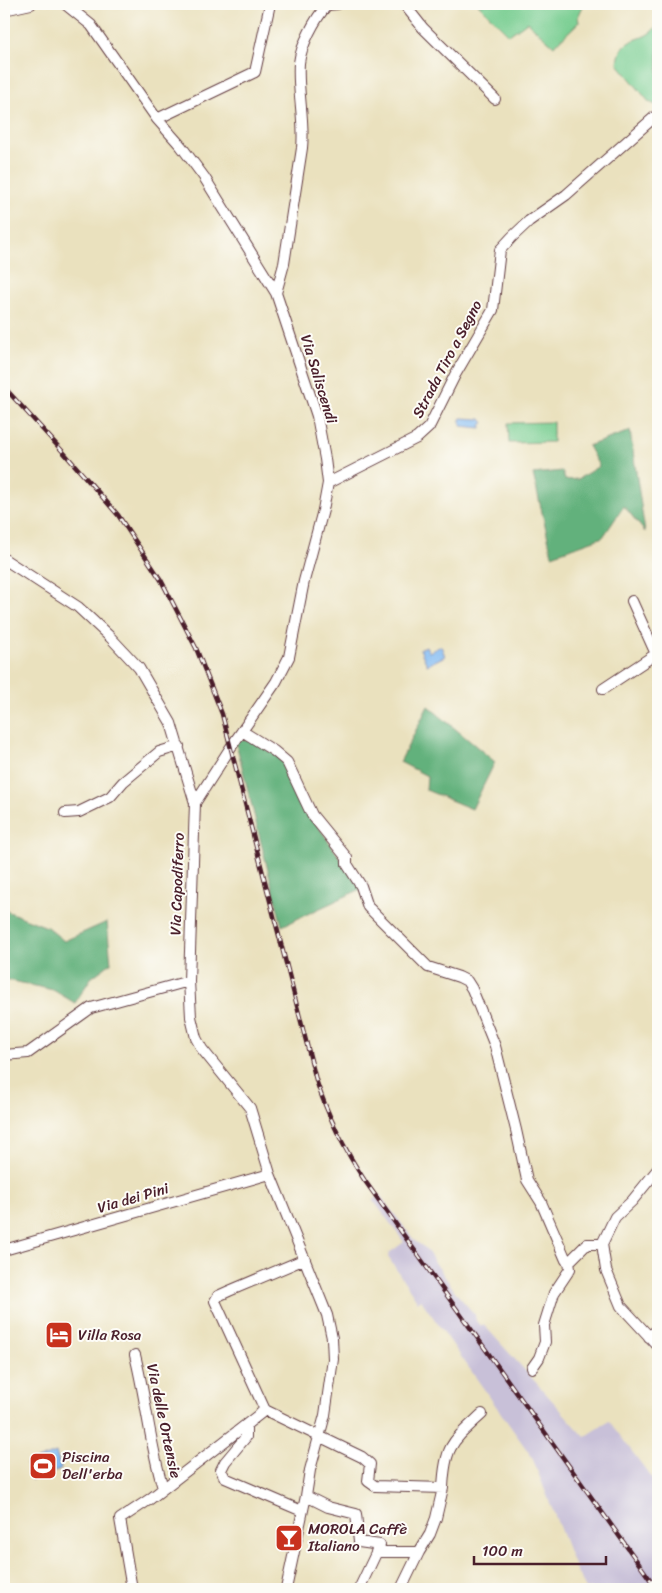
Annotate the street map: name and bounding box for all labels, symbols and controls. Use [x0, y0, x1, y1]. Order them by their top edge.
street label: Strada Tiro a Segno [405, 295, 489, 423]
street label: Via Saliscendi [293, 331, 345, 428]
street label: Via Capodiferro [162, 832, 192, 936]
street label: Via dei Pini [94, 1175, 173, 1221]
hotel icon: Villa Rosa [44, 1320, 74, 1350]
place label: Villa Rosa [78, 1322, 142, 1348]
street label: Via delle Ortensie [139, 1361, 189, 1481]
place label: Piscina Dell'erba [62, 1444, 123, 1487]
sports icon: Piscina Dell'erba [28, 1451, 58, 1481]
place label: MOROLA Caffè Italiano [307, 1516, 408, 1559]
bar icon: MOROLA Caffè Italiano [274, 1523, 304, 1553]
scale bar [474, 1533, 607, 1565]
text: 100 m [482, 1538, 523, 1564]

